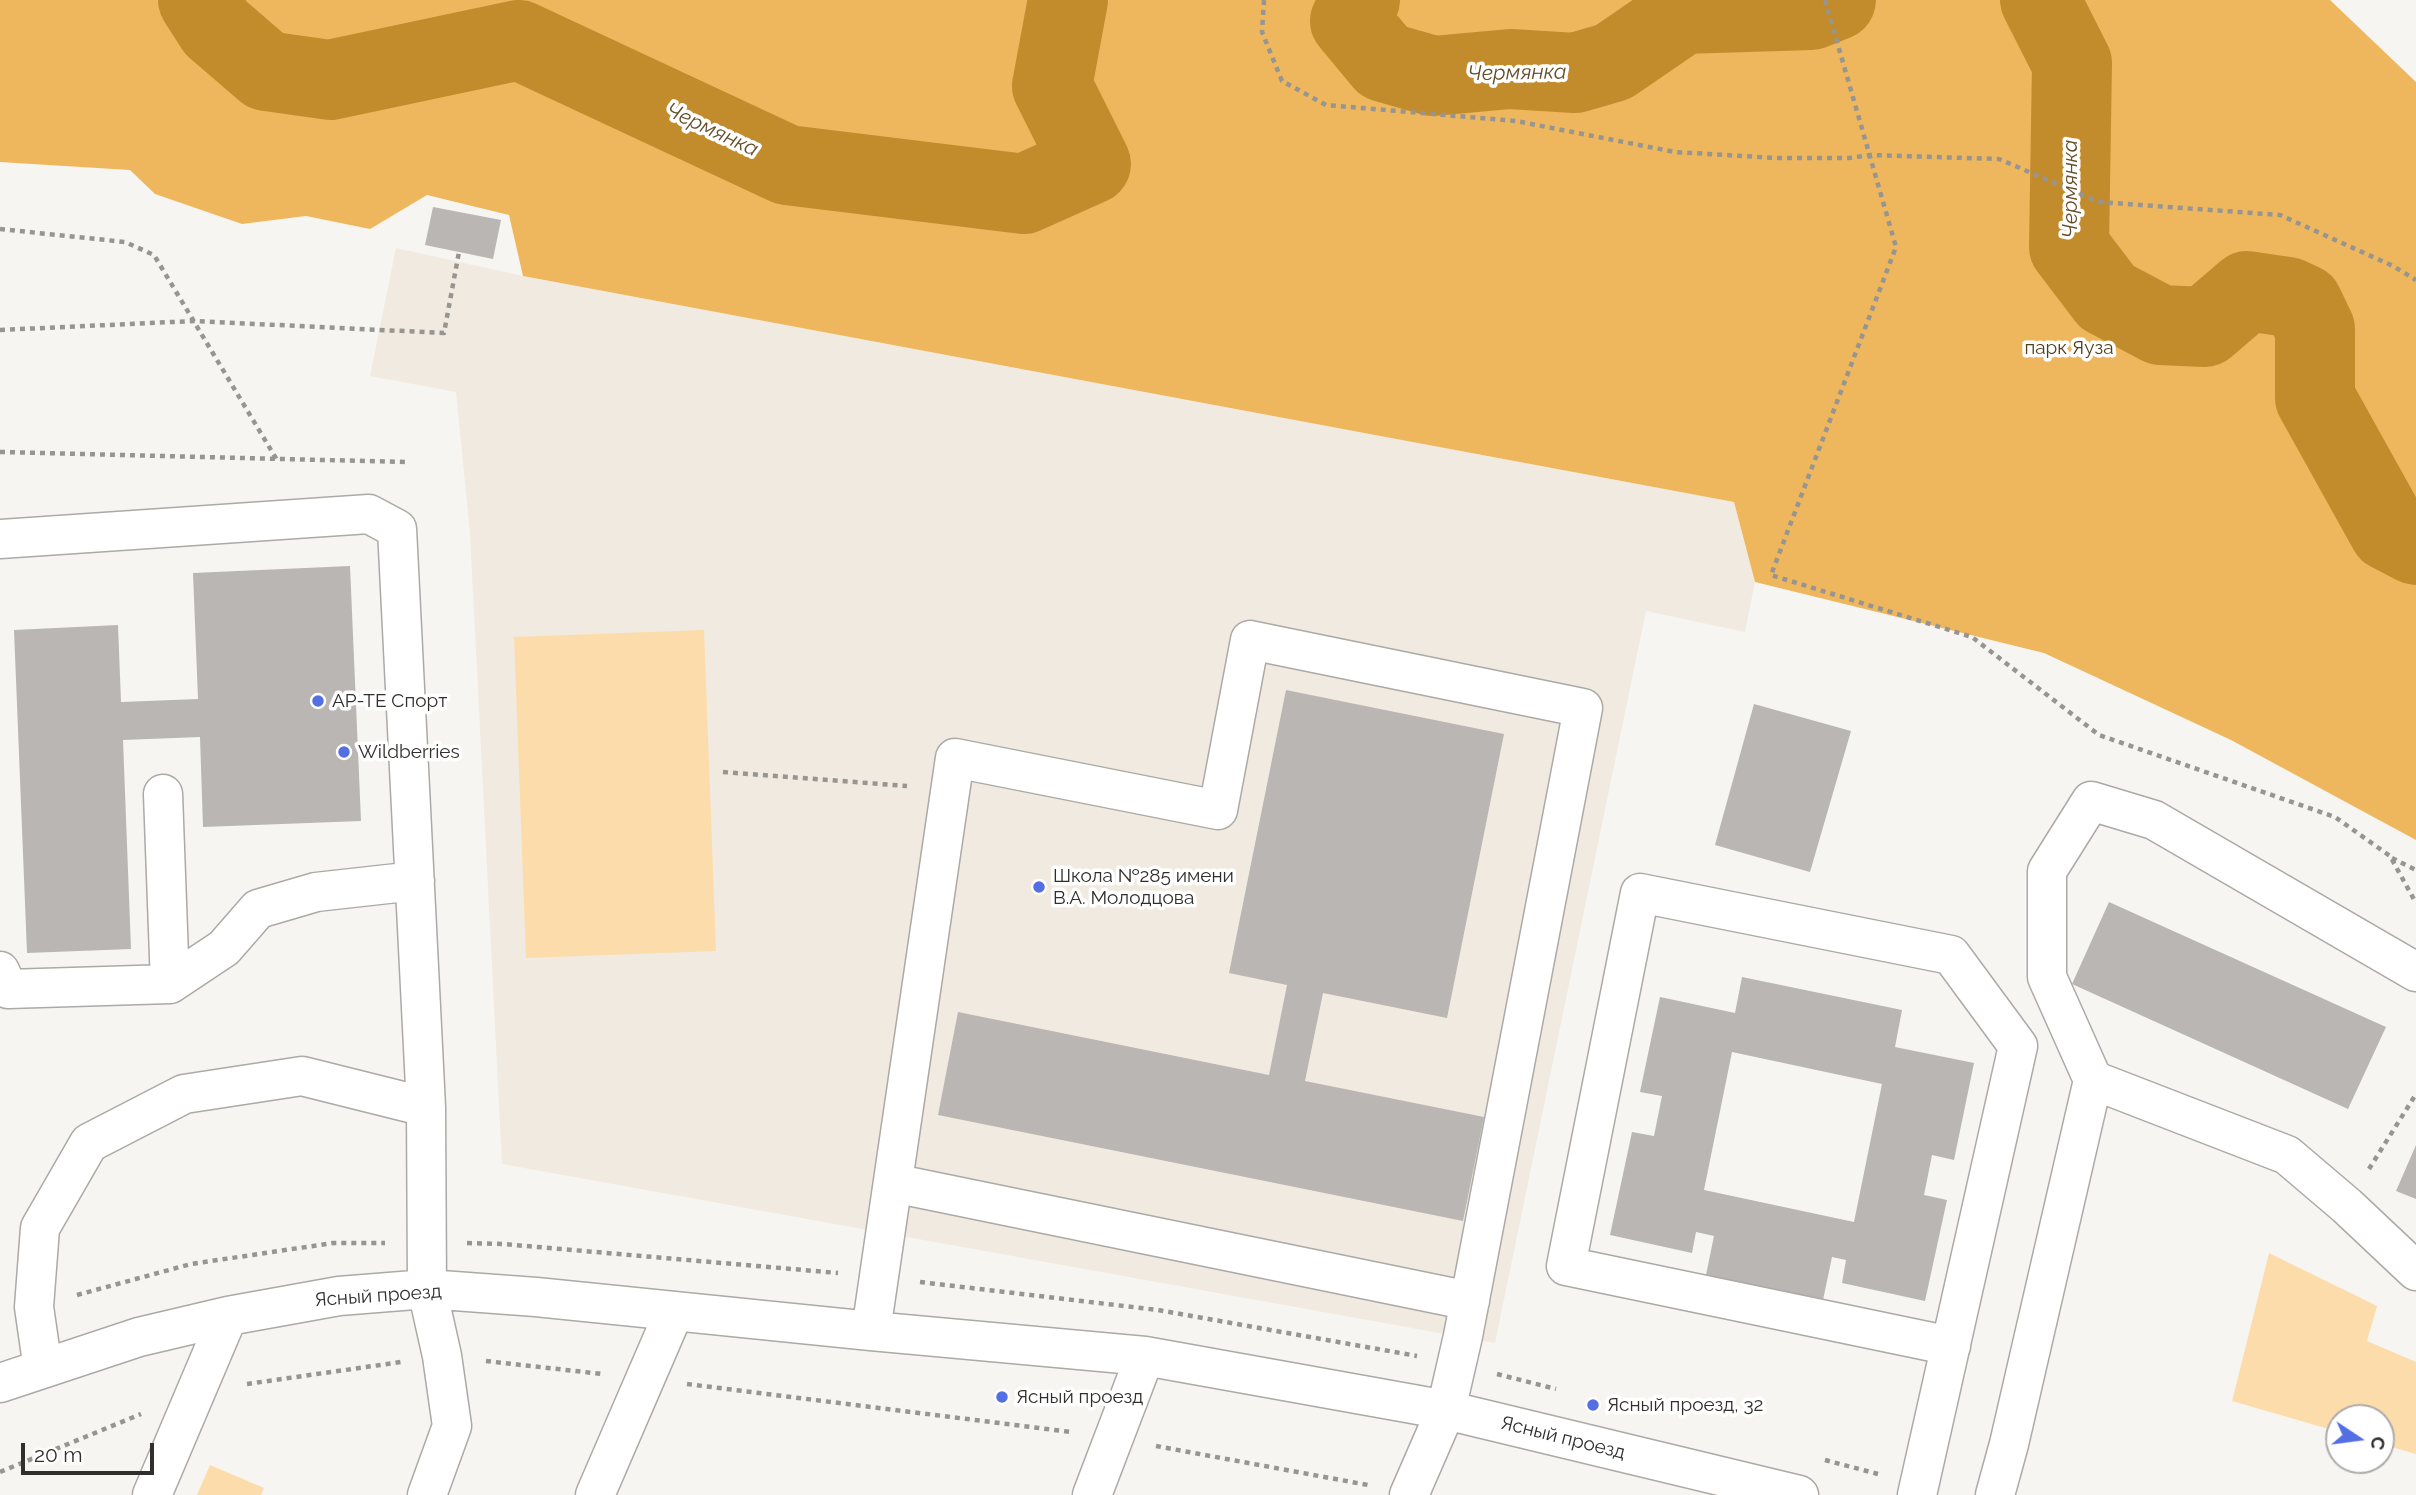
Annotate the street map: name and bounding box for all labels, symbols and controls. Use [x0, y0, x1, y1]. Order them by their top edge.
water label: Чермянка [1467, 60, 1567, 86]
water label: Чермянка [662, 98, 762, 162]
water label: Чермянка [2058, 140, 2084, 238]
park label: парк Яуза [2024, 337, 2114, 359]
place label: АР-ТЕ Спорт [332, 690, 447, 712]
marker: АР-ТЕ Спорт [310, 693, 326, 709]
place label: Wildberries [358, 741, 460, 763]
marker: Wildberries [336, 744, 352, 760]
place label: Школа №285 имени В.А. Молодцова [1053, 865, 1234, 909]
marker: Школа №285 имени В.А. Молодцова [1031, 879, 1047, 895]
street label: Ясный проезд [314, 1280, 442, 1312]
place label: Ясный проезд [1016, 1386, 1143, 1408]
marker: Ясный проезд [994, 1389, 1010, 1405]
place label: Ясный проезд, 32 [1607, 1394, 1763, 1416]
marker: Ясный проезд, 32 [1585, 1397, 1601, 1413]
north arrow [2325, 1404, 2395, 1474]
street label: Ясный проезд [1498, 1412, 1628, 1464]
scale bar [24, 1428, 158, 1472]
text: С [2366, 1434, 2391, 1452]
text: 20 m [34, 1442, 82, 1467]

